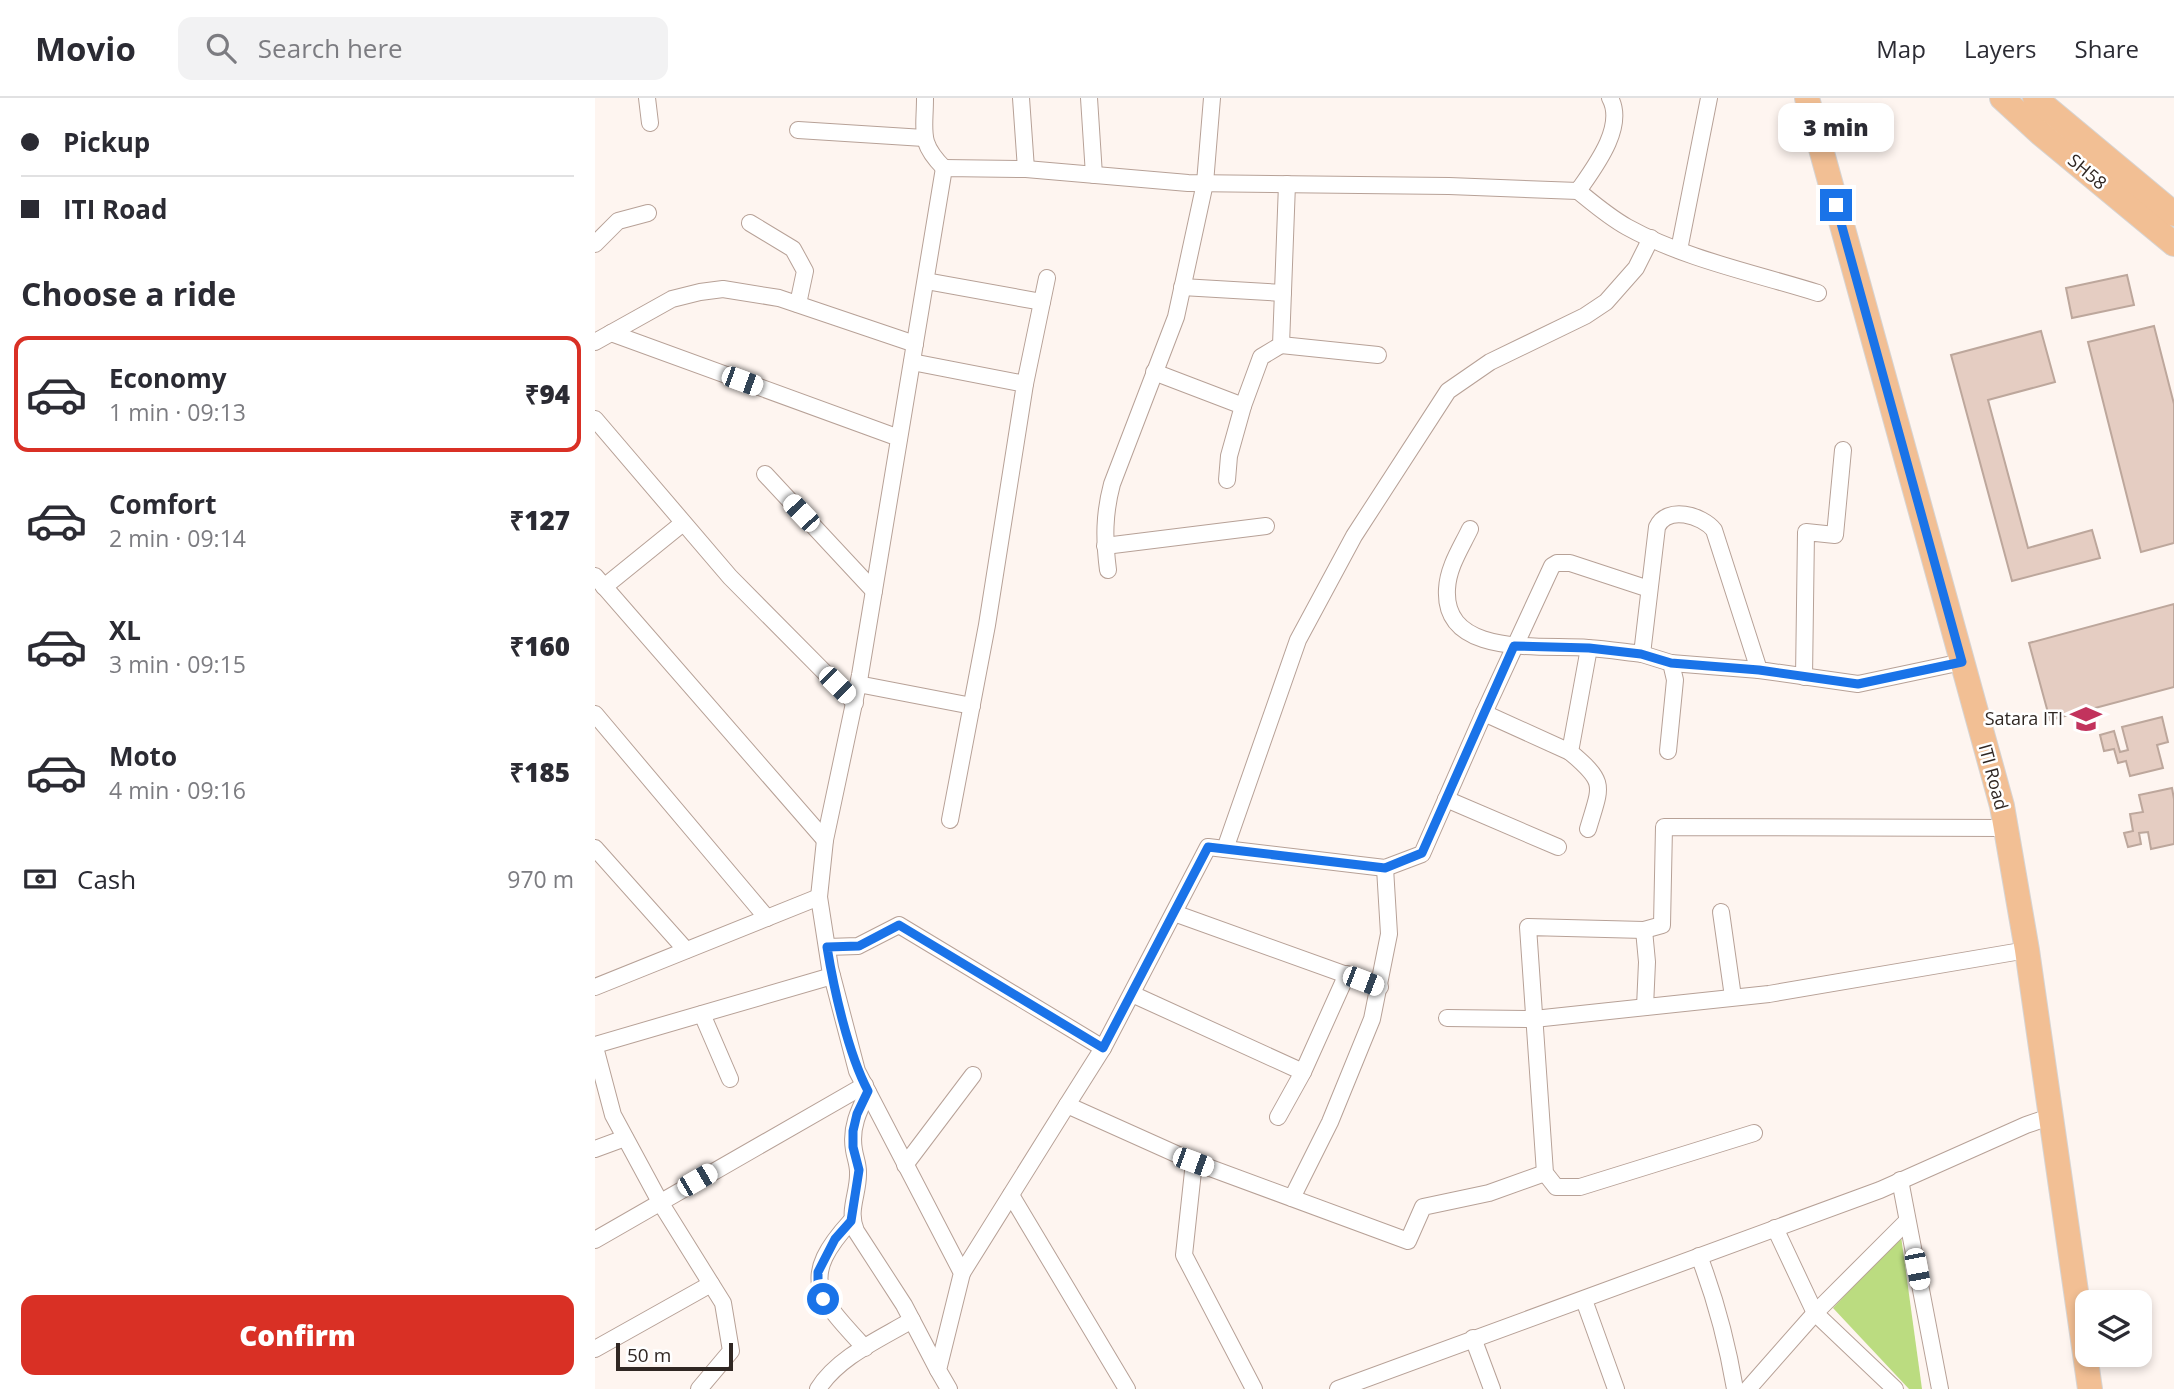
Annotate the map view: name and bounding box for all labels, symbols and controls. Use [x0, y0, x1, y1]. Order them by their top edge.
search box [178, 17, 668, 80]
text: Movio [35, 26, 136, 71]
icon: search [202, 29, 240, 67]
text: Search here [258, 30, 403, 66]
text: Map [1876, 32, 1926, 65]
text: Layers [1964, 32, 2037, 65]
text: Share [2075, 32, 2139, 65]
callout: 3 min [1778, 104, 1894, 153]
text: 3 min [1803, 111, 1869, 143]
text: Pickup [63, 124, 150, 160]
street label: SH58 [2063, 148, 2112, 194]
route end [1820, 189, 1852, 221]
text: ITI Road [63, 191, 167, 227]
text: Choose a ride [21, 272, 236, 315]
text: Economy [109, 360, 227, 396]
icon: car [25, 363, 88, 426]
car [719, 364, 766, 398]
text: ₹94 [525, 376, 570, 412]
text: 1 min · 09:13 [109, 396, 246, 428]
text: Comfort [109, 486, 216, 522]
icon: car [25, 489, 88, 552]
car [779, 490, 824, 536]
text: ₹127 [509, 502, 570, 538]
text: 2 min · 09:14 [109, 522, 246, 554]
text: XL [109, 612, 141, 648]
icon: car [25, 615, 88, 678]
text: ₹160 [509, 628, 570, 664]
text: 3 min · 09:15 [109, 648, 246, 680]
car [815, 663, 860, 707]
school or university icon: Satara ITI [2069, 702, 2103, 736]
place label: Satara ITI [1985, 706, 2063, 730]
text: Moto [109, 738, 177, 774]
icon: car [25, 741, 88, 804]
street label: ITI Road [1974, 741, 2014, 812]
text: ₹185 [509, 754, 570, 790]
text: 4 min · 09:16 [109, 774, 246, 806]
icon: cash [21, 860, 59, 898]
text: Cash [77, 861, 136, 897]
text: 970 m [507, 863, 574, 895]
car [1340, 964, 1387, 998]
car [1170, 1145, 1217, 1179]
car [674, 1160, 721, 1200]
car [1903, 1246, 1932, 1292]
route start [807, 1283, 839, 1315]
map controls [2075, 1290, 2152, 1367]
button: layers [2075, 1290, 2152, 1367]
button: Confirm [21, 1295, 574, 1375]
scale bar [616, 1340, 733, 1372]
text: 50 m [627, 1342, 671, 1368]

